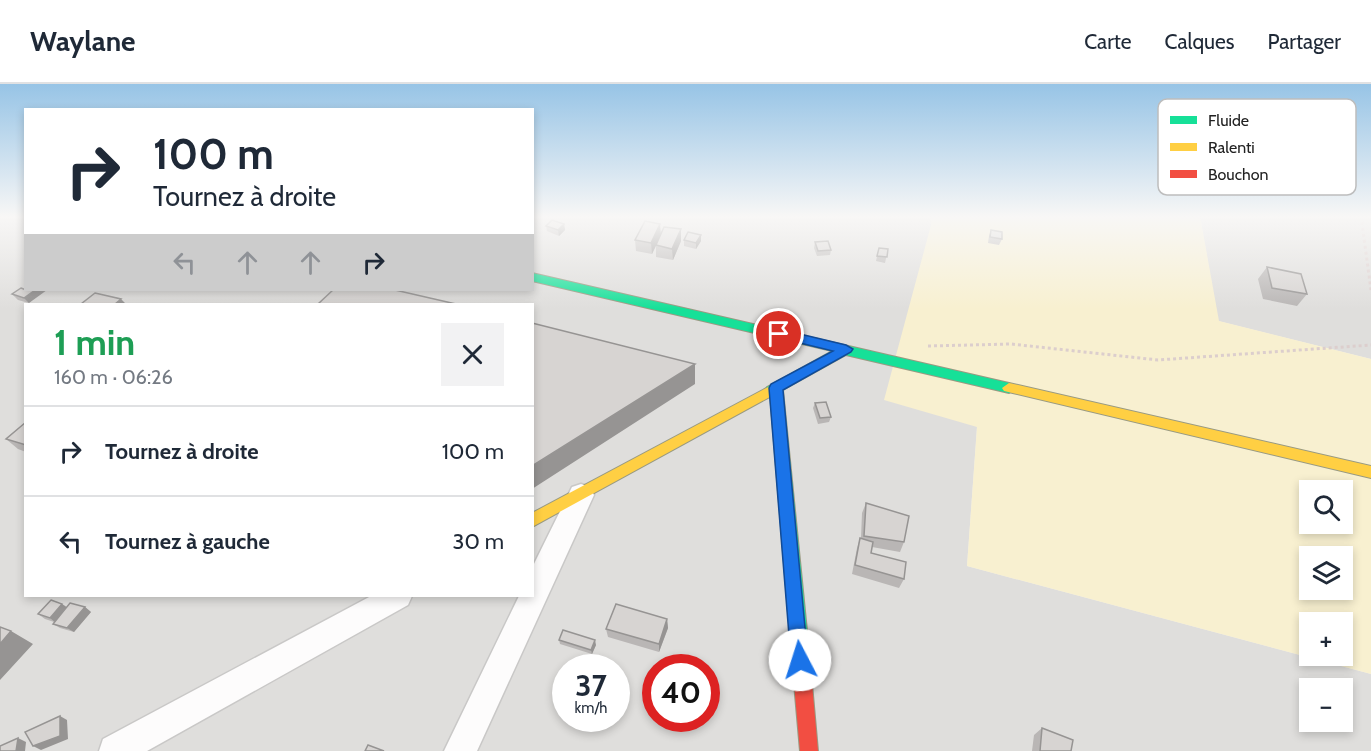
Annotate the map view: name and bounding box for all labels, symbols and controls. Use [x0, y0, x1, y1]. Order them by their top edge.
text: Waylane [30, 24, 136, 58]
text: Carte [1084, 29, 1132, 54]
text: Calques [1165, 29, 1235, 54]
text: Partager [1268, 29, 1341, 54]
legend [1158, 99, 1356, 195]
text: Fluide [1208, 111, 1249, 130]
text: 100 m [153, 128, 274, 180]
icon: right [54, 132, 132, 210]
text: Ralenti [1208, 138, 1255, 157]
text: Bouchon [1208, 165, 1268, 184]
text: Tournez à droite [153, 180, 336, 213]
icon: left [168, 246, 201, 279]
icon: ahead [231, 246, 264, 279]
icon: ahead [294, 246, 327, 279]
icon: right [357, 246, 390, 279]
pin [753, 308, 804, 359]
icon: arrive [762, 317, 795, 350]
text: 1 min [54, 320, 135, 364]
button: close [441, 323, 504, 386]
text: 160 m · 06:26 [54, 365, 173, 389]
icon: right [54, 435, 87, 468]
text: Tournez à droite [105, 438, 259, 465]
text: 100 m [442, 438, 504, 465]
map controls [1299, 480, 1353, 732]
button: search [1299, 480, 1353, 534]
icon: left [54, 525, 87, 558]
text: Tournez à gauche [105, 528, 270, 555]
text: 30 m [452, 528, 504, 555]
button: layers [1299, 546, 1353, 600]
button: + [1299, 612, 1353, 666]
position arrow [768, 628, 832, 692]
speed limit sign: 40 [642, 654, 720, 732]
text: 37 [575, 667, 607, 704]
button: − [1299, 678, 1353, 732]
text: km/h [575, 699, 607, 717]

